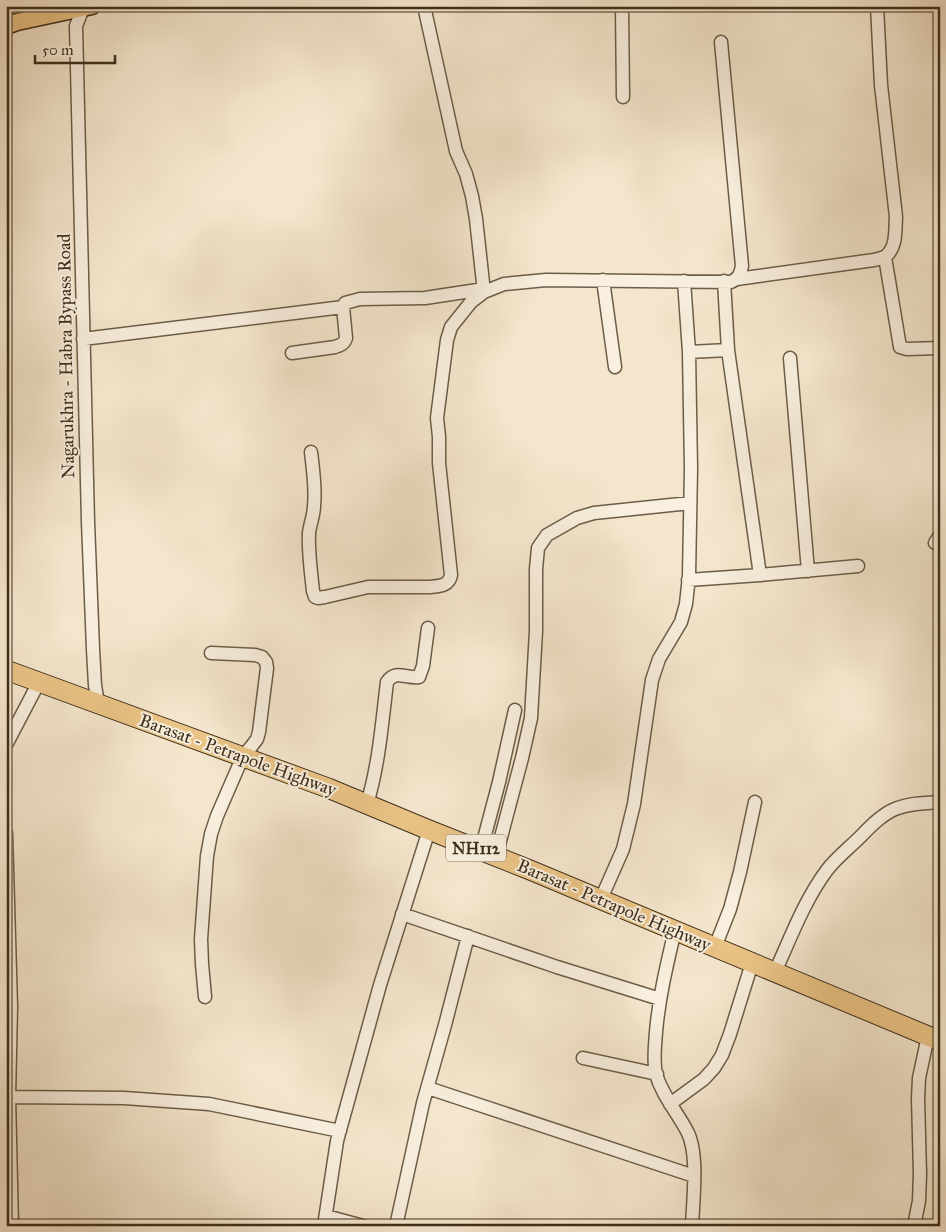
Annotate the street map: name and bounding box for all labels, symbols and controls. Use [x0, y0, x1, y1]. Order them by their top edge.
scale bar [35, 32, 115, 64]
text: 50 m [42, 41, 74, 59]
street label: Nagarukhra - Habra Bypass Road [53, 233, 80, 479]
street label: Barasat - Petrapole Highway [136, 709, 340, 802]
road number: NH112 [446, 834, 506, 861]
street label: Barasat - Petrapole Highway [513, 854, 715, 957]

